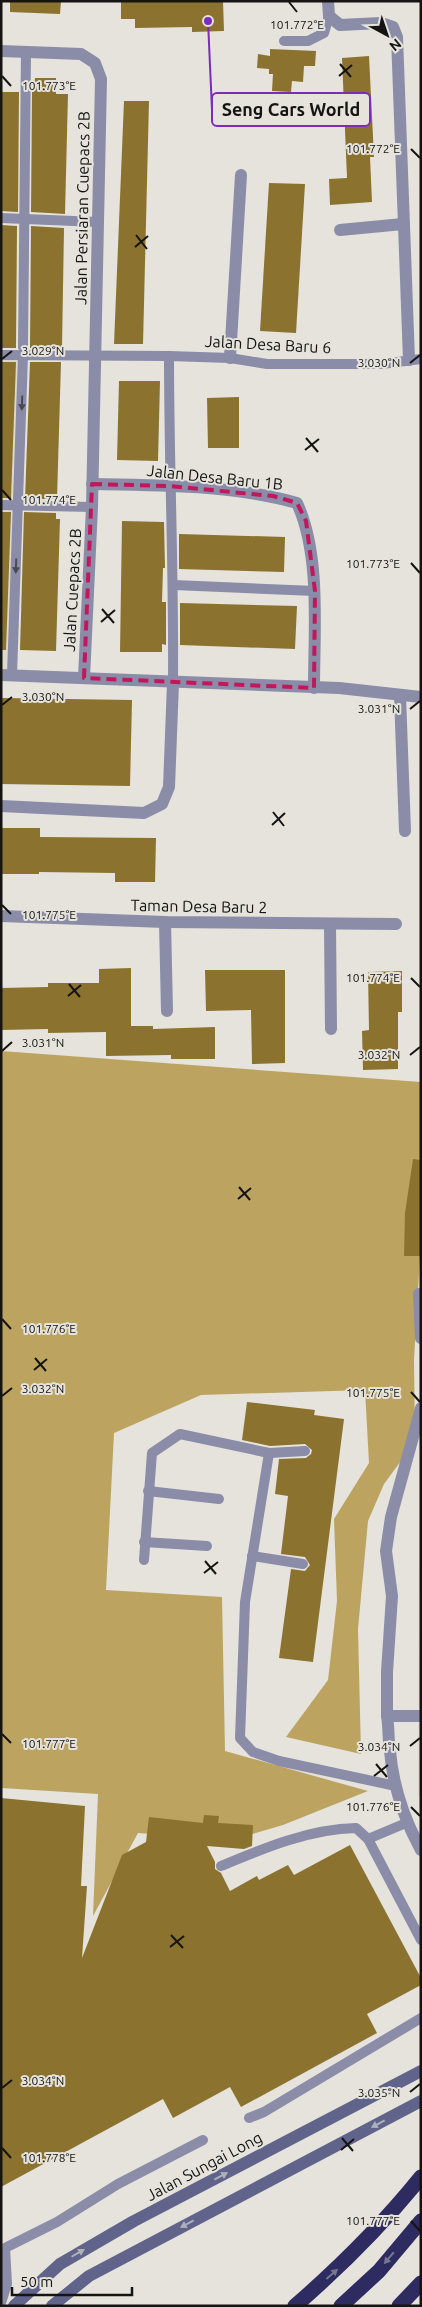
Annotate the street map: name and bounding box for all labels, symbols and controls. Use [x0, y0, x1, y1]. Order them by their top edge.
north arrow [362, 10, 412, 60]
text: 101.772°E [270, 18, 324, 31]
text: N [386, 35, 405, 54]
text: 101.773°E [22, 79, 76, 92]
callout: Seng Cars World [212, 93, 370, 126]
text: Seng Cars World [222, 99, 360, 119]
street label: Jalan Persiaran Cuepacs 2B [71, 111, 93, 305]
text: 101.772°E [346, 142, 400, 155]
street label: Jalan Desa Baru 6 [204, 332, 332, 356]
text: 3.029°N [22, 344, 64, 357]
text: 3.030°N [358, 356, 400, 369]
one-way arrow [17, 396, 25, 412]
street label: Jalan Desa Baru 1B [146, 461, 284, 493]
text: 101.774°E [22, 493, 76, 506]
street label: Jalan Cuepacs 2B [60, 528, 84, 652]
text: 101.773°E [346, 557, 400, 570]
one-way arrow [12, 558, 20, 574]
text: 3.030°N [22, 690, 64, 703]
text: 3.031°N [358, 702, 400, 715]
street label: Taman Desa Baru 2 [131, 896, 267, 916]
text: 101.775°E [22, 908, 76, 921]
text: 101.774°E [346, 971, 400, 984]
text: 3.031°N [22, 1036, 64, 1049]
text: 3.032°N [358, 1048, 400, 1061]
text: 101.776°E [22, 1322, 76, 1335]
text: 3.032°N [22, 1382, 64, 1395]
text: 101.775°E [346, 1386, 400, 1399]
text: 101.777°E [22, 1737, 76, 1750]
text: 3.034°N [358, 1740, 400, 1753]
text: 101.776°E [346, 1800, 400, 1813]
text: 3.034°N [22, 2074, 64, 2087]
text: 3.035°N [358, 2086, 400, 2099]
one-way arrow [370, 2120, 385, 2128]
street label: Jalan Sungai Long [143, 2128, 265, 2204]
text: 101.778°E [22, 2151, 76, 2164]
one-way arrow [214, 2172, 228, 2180]
text: 101.777°E [346, 2214, 400, 2227]
one-way arrow [180, 2220, 195, 2228]
one-way arrow [72, 2249, 85, 2258]
one-way arrow [383, 2252, 395, 2264]
scale bar [12, 2264, 132, 2296]
one-way arrow [326, 2268, 339, 2279]
text: 50 m [20, 2273, 53, 2290]

